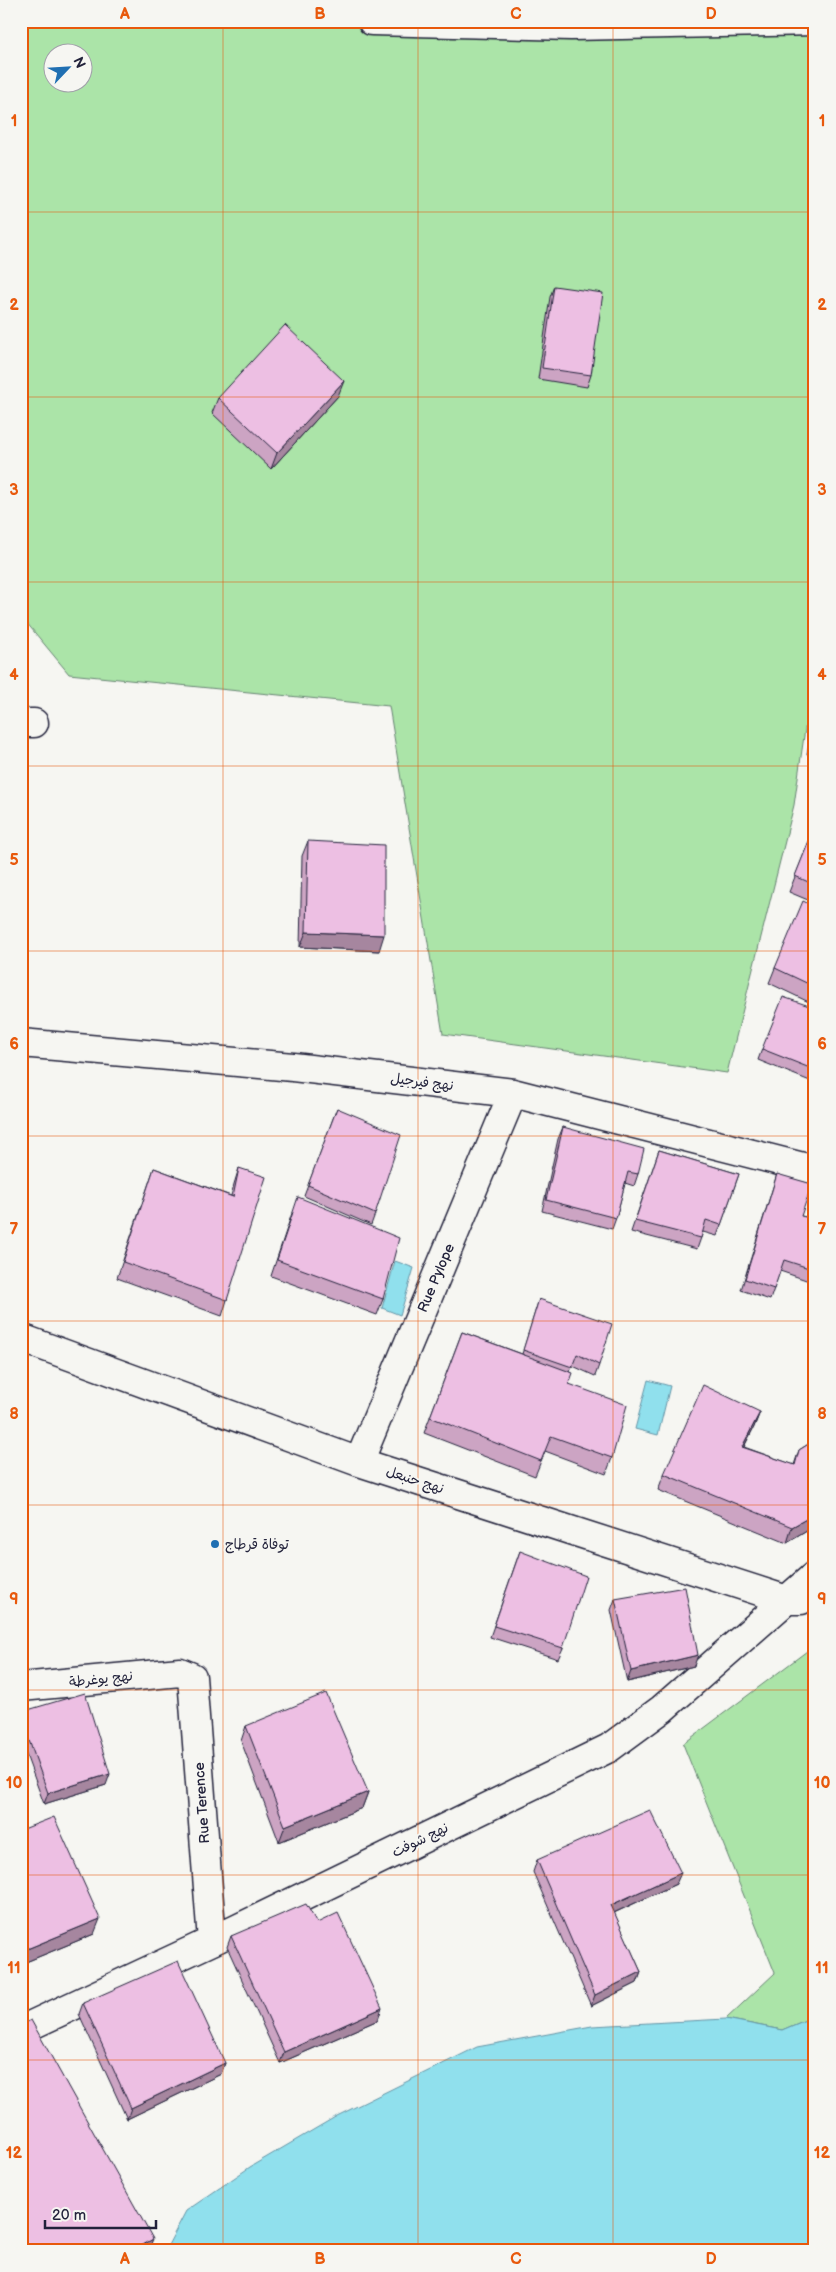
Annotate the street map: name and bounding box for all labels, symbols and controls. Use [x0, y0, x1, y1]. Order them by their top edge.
text: A [119, 5, 130, 24]
text: B [314, 5, 326, 24]
text: C [510, 5, 522, 24]
text: D [705, 5, 717, 24]
north arrow [42, 42, 92, 92]
text: N [69, 54, 89, 71]
text: 1 [11, 112, 17, 131]
text: 1 [819, 112, 825, 131]
text: 2 [9, 296, 19, 315]
text: 2 [817, 296, 827, 315]
text: 3 [9, 481, 19, 500]
text: 3 [817, 481, 827, 500]
text: 4 [9, 666, 19, 685]
text: 4 [817, 666, 827, 685]
text: 5 [9, 851, 19, 870]
text: 5 [817, 851, 827, 870]
text: 6 [9, 1035, 19, 1054]
text: 6 [817, 1035, 827, 1054]
street label: نهج فيرجيل [389, 1070, 455, 1095]
text: 7 [10, 1220, 19, 1239]
text: 7 [818, 1220, 827, 1239]
street label: Rue Pylope [414, 1241, 458, 1315]
text: 8 [9, 1405, 19, 1424]
text: 8 [817, 1405, 827, 1424]
street label: نهج حنبعل [384, 1463, 446, 1498]
place label: توفاة قرطاج [225, 1536, 290, 1554]
marker: توفاة قرطاج [209, 1538, 221, 1550]
text: 9 [9, 1590, 19, 1609]
text: 9 [817, 1590, 827, 1609]
street label: نهج يوغرطة [68, 1667, 134, 1692]
street label: Rue Terence [191, 1762, 213, 1844]
text: 10 [6, 1774, 22, 1793]
text: 10 [814, 1774, 830, 1793]
street label: نهج شوفت [389, 1819, 452, 1862]
text: 11 [7, 1959, 21, 1978]
text: 11 [815, 1959, 829, 1978]
text: 12 [6, 2144, 23, 2163]
text: 12 [814, 2144, 831, 2163]
scale bar [45, 2197, 156, 2229]
text: 20 m [52, 2206, 86, 2225]
text: A [119, 2250, 130, 2269]
text: B [314, 2250, 326, 2269]
text: C [510, 2250, 522, 2269]
text: D [705, 2250, 717, 2269]

